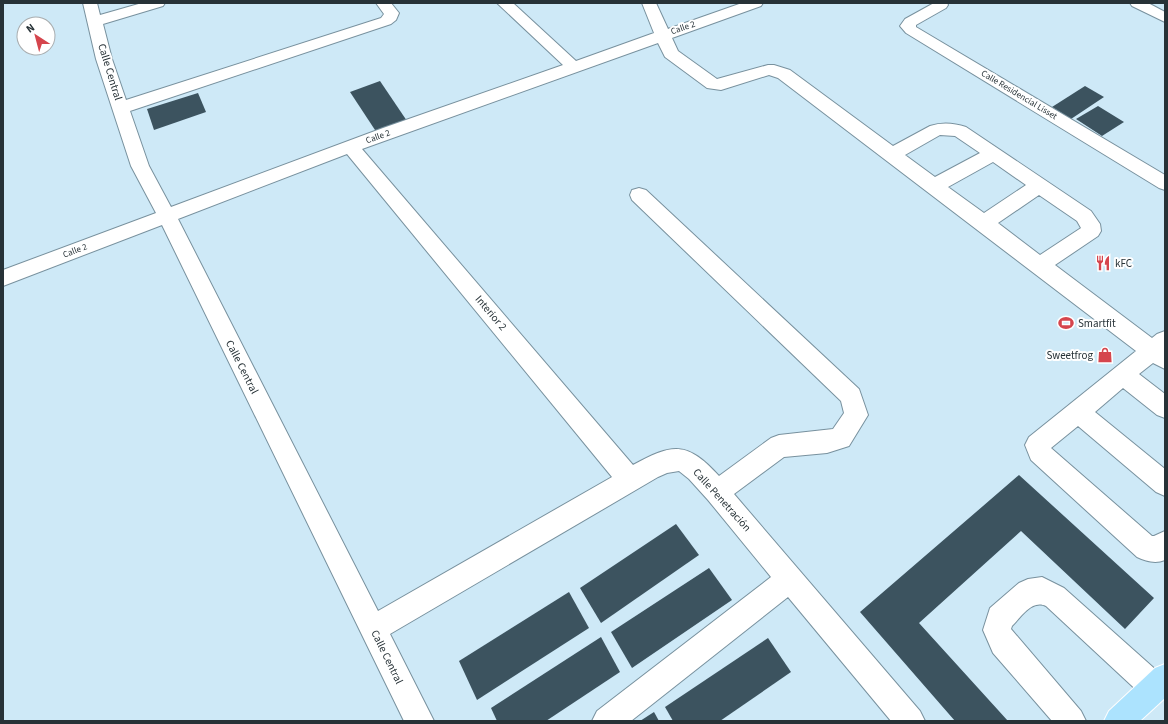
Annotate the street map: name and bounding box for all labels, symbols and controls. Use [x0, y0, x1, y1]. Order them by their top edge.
north arrow [16, 16, 56, 56]
street label: Calle 2 [669, 18, 697, 38]
text: N [23, 20, 38, 37]
street label: Calle Central [94, 42, 126, 102]
street label: Calle Residencial Lisset [978, 67, 1060, 123]
street label: Calle 2 [364, 126, 392, 147]
street label: Calle 2 [61, 240, 89, 262]
restaurant icon: kFC [1094, 254, 1112, 272]
place label: kFC [1115, 256, 1132, 271]
street label: Interior 2 [472, 292, 510, 334]
sports icon: Smartfit [1057, 314, 1075, 332]
place label: Smartfit [1078, 316, 1116, 331]
street label: Calle Central [222, 338, 262, 397]
shop icon: Sweetfrog [1096, 346, 1114, 364]
place label: Sweetfrog [1046, 348, 1093, 363]
street label: Calle Penetración [690, 465, 754, 535]
street label: Calle Central [367, 627, 407, 687]

